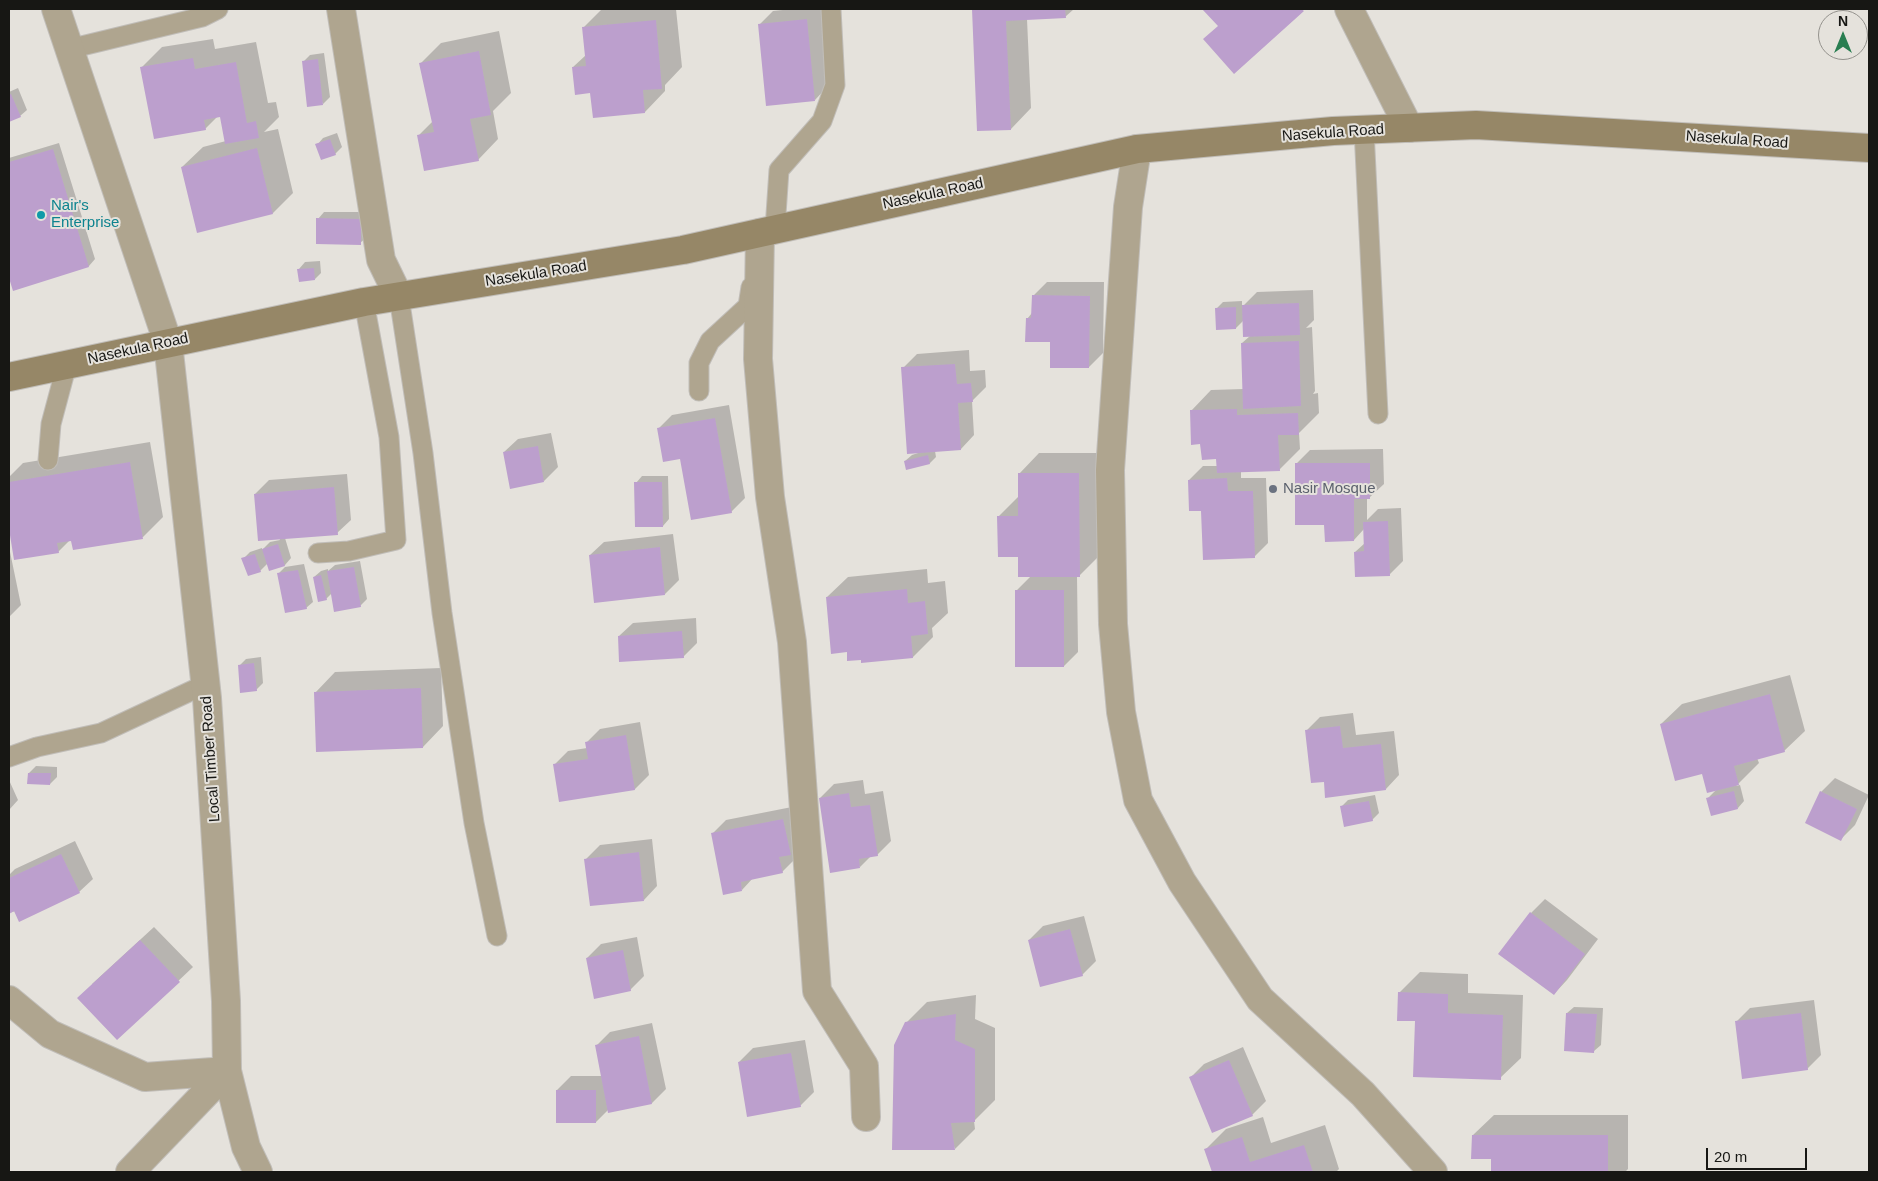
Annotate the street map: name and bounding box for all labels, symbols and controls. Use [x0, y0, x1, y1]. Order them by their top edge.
north arrow [1818, 10, 1868, 60]
text: N [1838, 13, 1848, 29]
street label: Nasekula Road [1281, 120, 1385, 146]
street label: Nasekula Road [1685, 127, 1789, 153]
street label: Nasekula Road [881, 175, 985, 213]
place label: Nair's Enterprise [51, 197, 119, 232]
marker: Nair's Enterprise [35, 209, 47, 221]
street label: Nasekula Road [484, 257, 588, 291]
street label: Nasekula Road [86, 330, 190, 368]
place label: Nasir Mosque [1283, 480, 1376, 498]
marker: Nasir Mosque [1267, 483, 1279, 495]
street label: Local Timber Road [198, 695, 224, 823]
scale bar [1708, 1138, 1809, 1170]
text: 20 m [1714, 1148, 1747, 1165]

